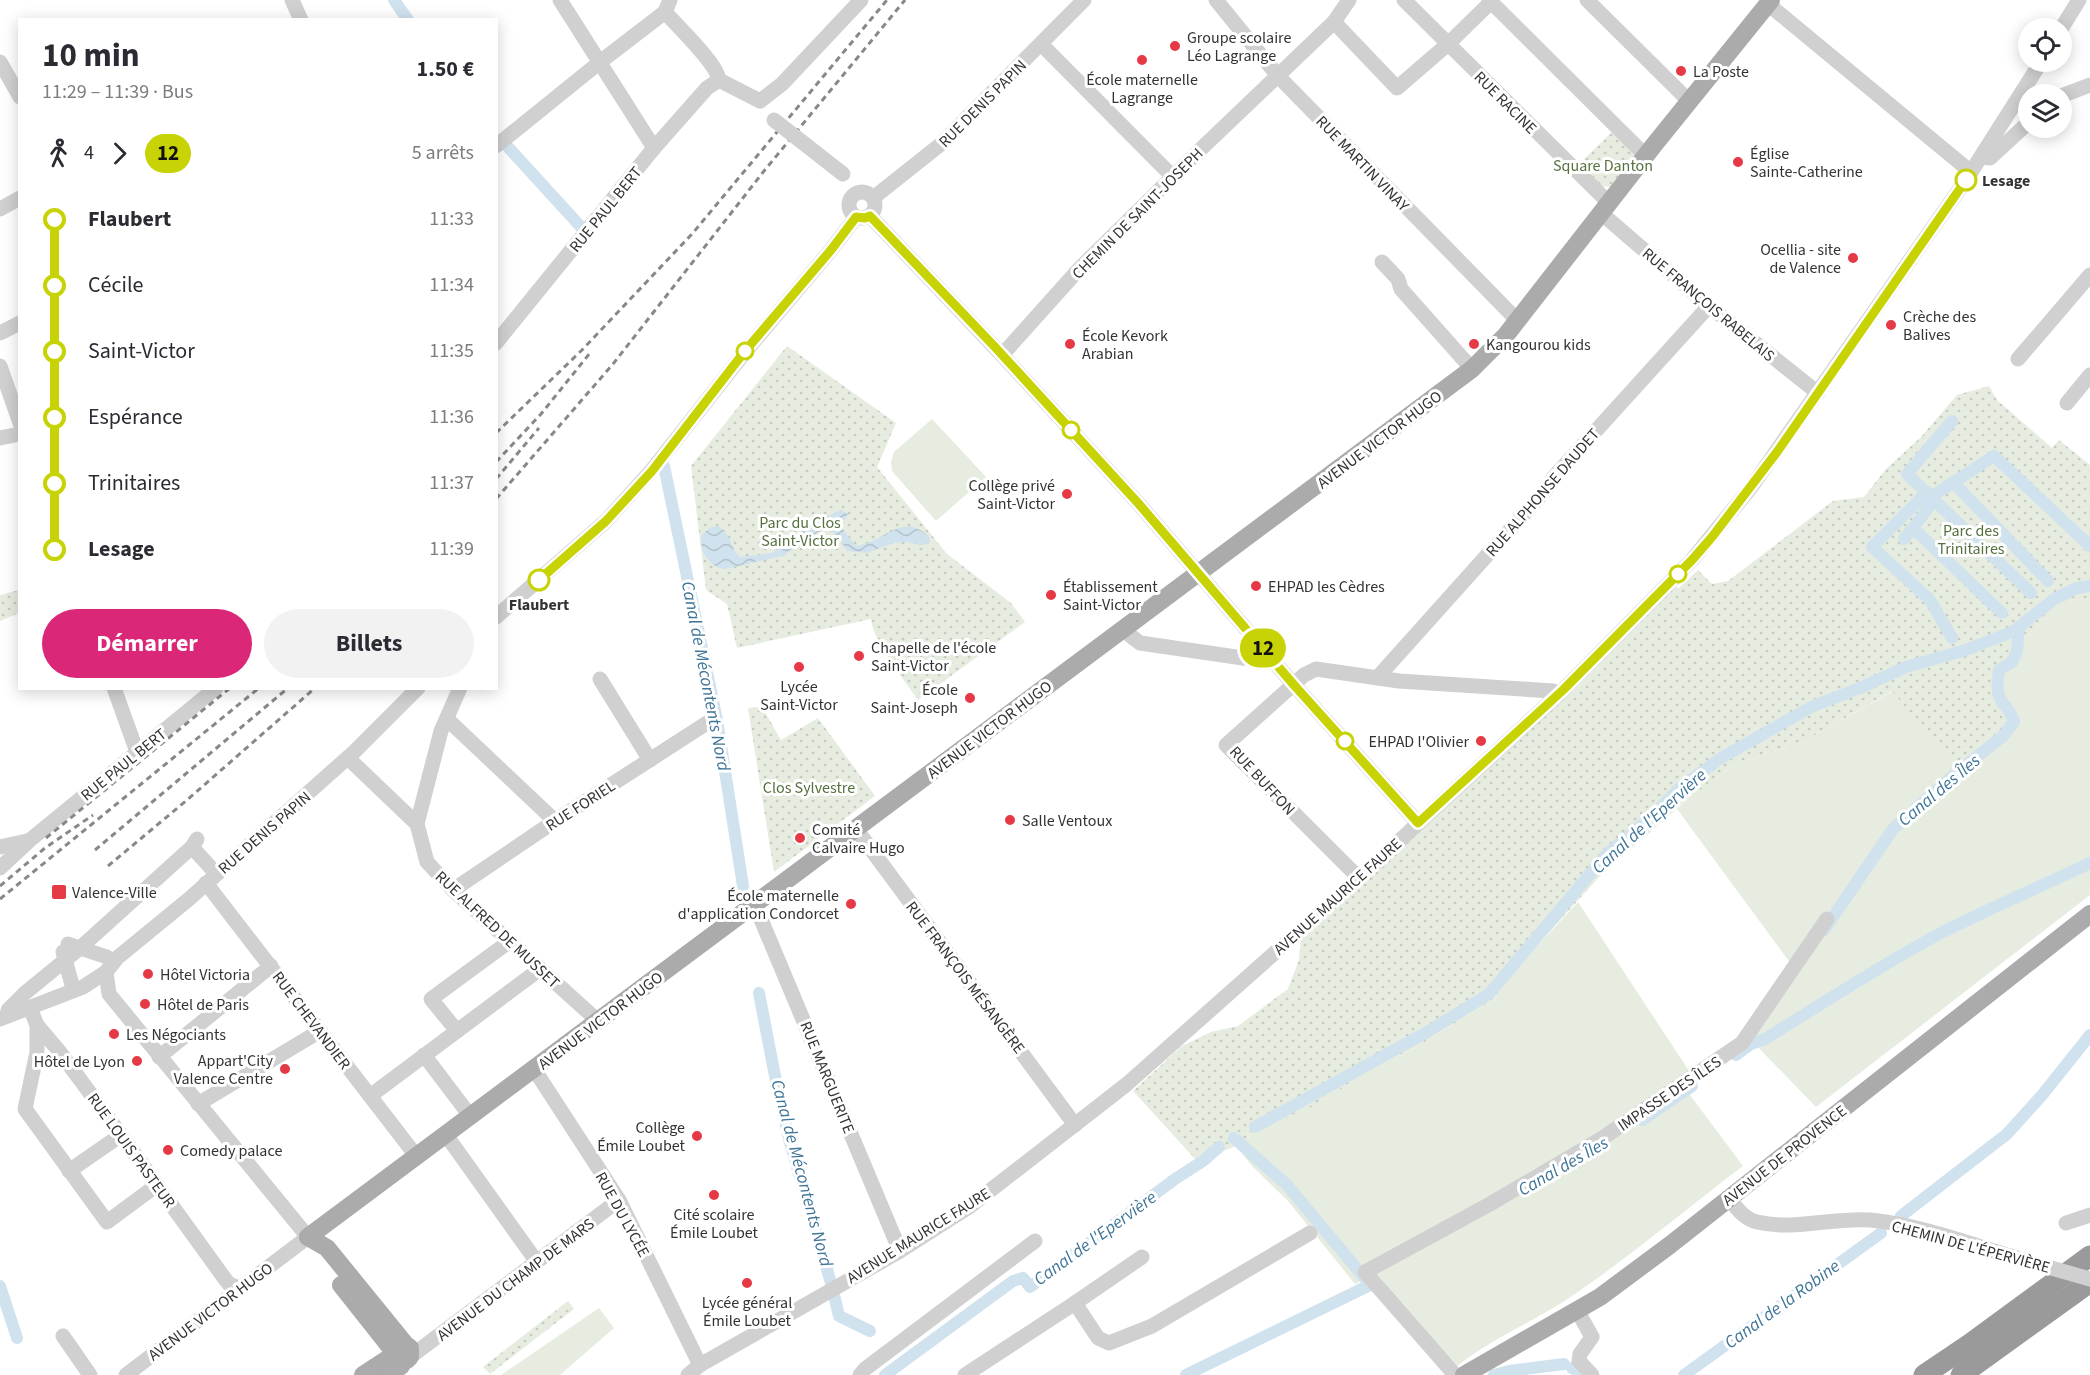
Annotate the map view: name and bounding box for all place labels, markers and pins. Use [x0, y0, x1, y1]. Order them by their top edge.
place label: Groupe scolaire Léo Lagrange [1187, 27, 1291, 67]
marker: Groupe scolaire Léo Lagrange [1168, 39, 1182, 53]
marker: École maternelle Lagrange [1135, 53, 1149, 67]
place label: La Poste [1693, 61, 1749, 83]
marker: La Poste [1674, 64, 1688, 78]
place label: École maternelle Lagrange [1086, 69, 1198, 109]
place label: Église Sainte-Catherine [1750, 143, 1863, 183]
marker: Église Sainte-Catherine [1731, 155, 1745, 169]
marker: Lesage [1955, 169, 1977, 191]
place label: Lesage [1982, 170, 2030, 192]
place label: Ocellia - site de Valence [1760, 239, 1841, 279]
marker: Ocellia - site de Valence [1846, 251, 1860, 265]
place label: Crèche des Balives [1903, 306, 1976, 346]
marker: Crèche des Balives [1884, 318, 1898, 332]
place label: École Kevork Arabian [1082, 325, 1168, 365]
place label: Kangourou kids [1486, 334, 1591, 356]
marker: École Kevork Arabian [1063, 337, 1077, 351]
marker: Kangourou kids [1467, 337, 1481, 351]
unlabelled marker [736, 342, 754, 360]
unlabelled marker [1062, 421, 1080, 439]
place label: Collège privé Saint-Victor [969, 475, 1055, 515]
marker: Collège privé Saint-Victor [1060, 487, 1074, 501]
unlabelled marker [1669, 565, 1687, 583]
marker: Flaubert [528, 569, 550, 591]
place label: Établissement Saint-Victor [1063, 576, 1158, 616]
place label: EHPAD les Cèdres [1268, 576, 1385, 598]
marker: EHPAD les Cèdres [1249, 579, 1263, 593]
marker: Établissement Saint-Victor [1044, 588, 1058, 602]
place label: Flaubert [509, 594, 569, 616]
place label: Chapelle de l'école Saint-Victor [871, 637, 996, 677]
marker: Chapelle de l'école Saint-Victor [852, 649, 866, 663]
marker: Lycée Saint-Victor [792, 660, 806, 674]
place label: Lycée Saint-Victor [760, 676, 838, 716]
place label: École Saint-Joseph [871, 679, 958, 719]
marker: École Saint-Joseph [963, 691, 977, 705]
place label: EHPAD l'Olivier [1368, 731, 1469, 753]
unlabelled marker [1336, 732, 1354, 750]
marker: EHPAD l'Olivier [1474, 734, 1488, 748]
place label: Salle Ventoux [1022, 810, 1112, 832]
marker: Salle Ventoux [1003, 813, 1017, 827]
place label: Comité Calvaire Hugo [812, 819, 905, 859]
marker: Comité Calvaire Hugo [793, 831, 807, 845]
place label: Valence-Ville [72, 882, 157, 904]
marker: Valence-Ville [50, 883, 68, 901]
place label: École maternelle d'application Condorcet [678, 885, 840, 925]
marker: École maternelle d'application Condorcet [844, 897, 858, 911]
place label: Hôtel Victoria [160, 964, 250, 986]
marker: Hôtel Victoria [141, 967, 155, 981]
place label: Hôtel de Paris [157, 994, 249, 1016]
marker: Hôtel de Paris [138, 997, 152, 1011]
place label: Les Négociants [126, 1024, 226, 1046]
marker: Les Négociants [107, 1027, 121, 1041]
place label: Appart'City Valence Centre [174, 1050, 274, 1090]
place label: Hôtel de Lyon [34, 1051, 125, 1073]
marker: Hôtel de Lyon [130, 1054, 144, 1068]
marker: Appart'City Valence Centre [278, 1062, 292, 1076]
place label: Collège Émile Loubet [597, 1117, 686, 1157]
marker: Collège Émile Loubet [690, 1129, 704, 1143]
place label: Comedy palace [180, 1140, 282, 1162]
marker: Comedy palace [161, 1143, 175, 1157]
marker: Cité scolaire Émile Loubet [707, 1188, 721, 1202]
place label: Cité scolaire Émile Loubet [670, 1204, 759, 1244]
marker: Lycée général Émile Loubet [740, 1276, 754, 1290]
place label: Lycée général Émile Loubet [702, 1292, 792, 1332]

